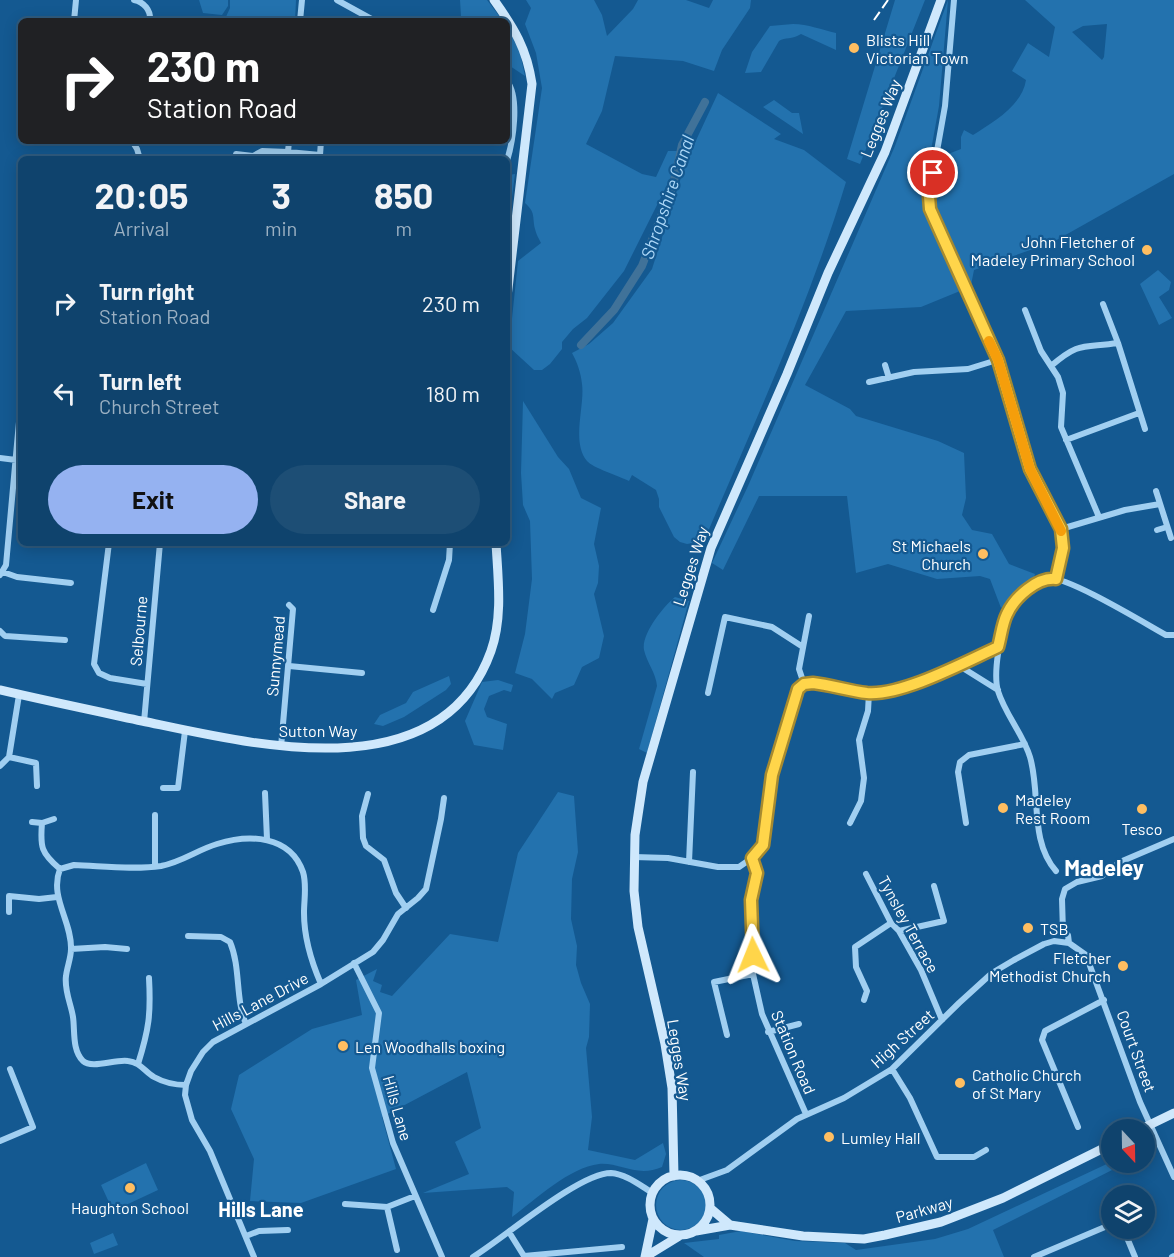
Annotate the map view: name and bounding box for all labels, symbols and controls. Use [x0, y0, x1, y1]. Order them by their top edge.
place label: Blists Hill Victorian Town [866, 30, 969, 67]
text: 230 m [147, 40, 260, 90]
marker: Blists Hill Victorian Town [847, 41, 861, 55]
icon: right [48, 42, 126, 120]
street label: Legges Way [856, 76, 905, 160]
text: Station Road [147, 91, 297, 123]
water label: Shropshire Canal [636, 132, 698, 262]
pin [907, 147, 958, 198]
icon: arrive [916, 156, 949, 189]
text: 20:05 [95, 173, 188, 216]
text: 3 [271, 173, 291, 216]
text: 850 [374, 173, 433, 216]
text: Arrival [114, 216, 169, 240]
text: min [265, 216, 297, 240]
text: m [395, 216, 412, 240]
place label: John Fletcher of Madeley Primary School [971, 232, 1135, 269]
marker: John Fletcher of Madeley Primary School [1140, 243, 1154, 257]
text: Turn right [99, 278, 194, 304]
icon: right [48, 287, 81, 320]
text: 230 m [422, 290, 480, 316]
text: Station Road [99, 304, 210, 328]
text: Turn left [99, 368, 182, 394]
icon: left [48, 377, 81, 410]
text: 180 m [426, 380, 480, 406]
text: Church Street [99, 394, 220, 418]
button: Exit [48, 465, 258, 534]
button: Share [270, 465, 480, 534]
street label: Legges Way [668, 523, 712, 608]
place label: St Michaels Church [892, 536, 971, 573]
marker: St Michaels Church [976, 547, 990, 561]
street label: Selbourne [125, 595, 151, 667]
street label: Sunnymead [262, 615, 288, 697]
street label: Sutton Way [279, 721, 358, 740]
place label: Madeley Rest Room [1015, 790, 1090, 827]
marker: Madeley Rest Room [996, 801, 1010, 815]
marker: Tesco [1135, 802, 1149, 816]
place label: Tesco [1121, 819, 1163, 838]
district label: Madeley [1064, 854, 1144, 880]
street label: Tynsley Terrace [875, 872, 943, 976]
place label: TSB [1040, 919, 1068, 938]
marker: TSB [1021, 921, 1035, 935]
position arrow [721, 923, 785, 987]
place label: Fletcher Methodist Church [989, 948, 1111, 985]
marker: Fletcher Methodist Church [1116, 959, 1130, 973]
street label: Hills Lane Drive [209, 968, 311, 1034]
street label: High Street [866, 1005, 938, 1071]
street label: Station Road [768, 1007, 820, 1097]
street label: Court Street [1113, 1007, 1161, 1095]
street label: Legges Way [664, 1018, 696, 1103]
place label: Len Woodhalls boxing [355, 1037, 505, 1056]
marker: Len Woodhalls boxing [336, 1039, 350, 1053]
place label: Catholic Church of St Mary [972, 1065, 1082, 1102]
street label: Hills Lane [380, 1073, 416, 1143]
marker: Catholic Church of St Mary [953, 1076, 967, 1090]
north arrow [1101, 1119, 1155, 1173]
map controls [1101, 1119, 1155, 1239]
place label: Lumley Hall [841, 1128, 920, 1147]
marker: Lumley Hall [822, 1130, 836, 1144]
marker: Haughton School [123, 1181, 137, 1195]
button: layers [1101, 1185, 1155, 1239]
street label: Parkway [893, 1192, 955, 1226]
district label: Hills Lane [218, 1197, 304, 1221]
place label: Haughton School [71, 1198, 189, 1217]

